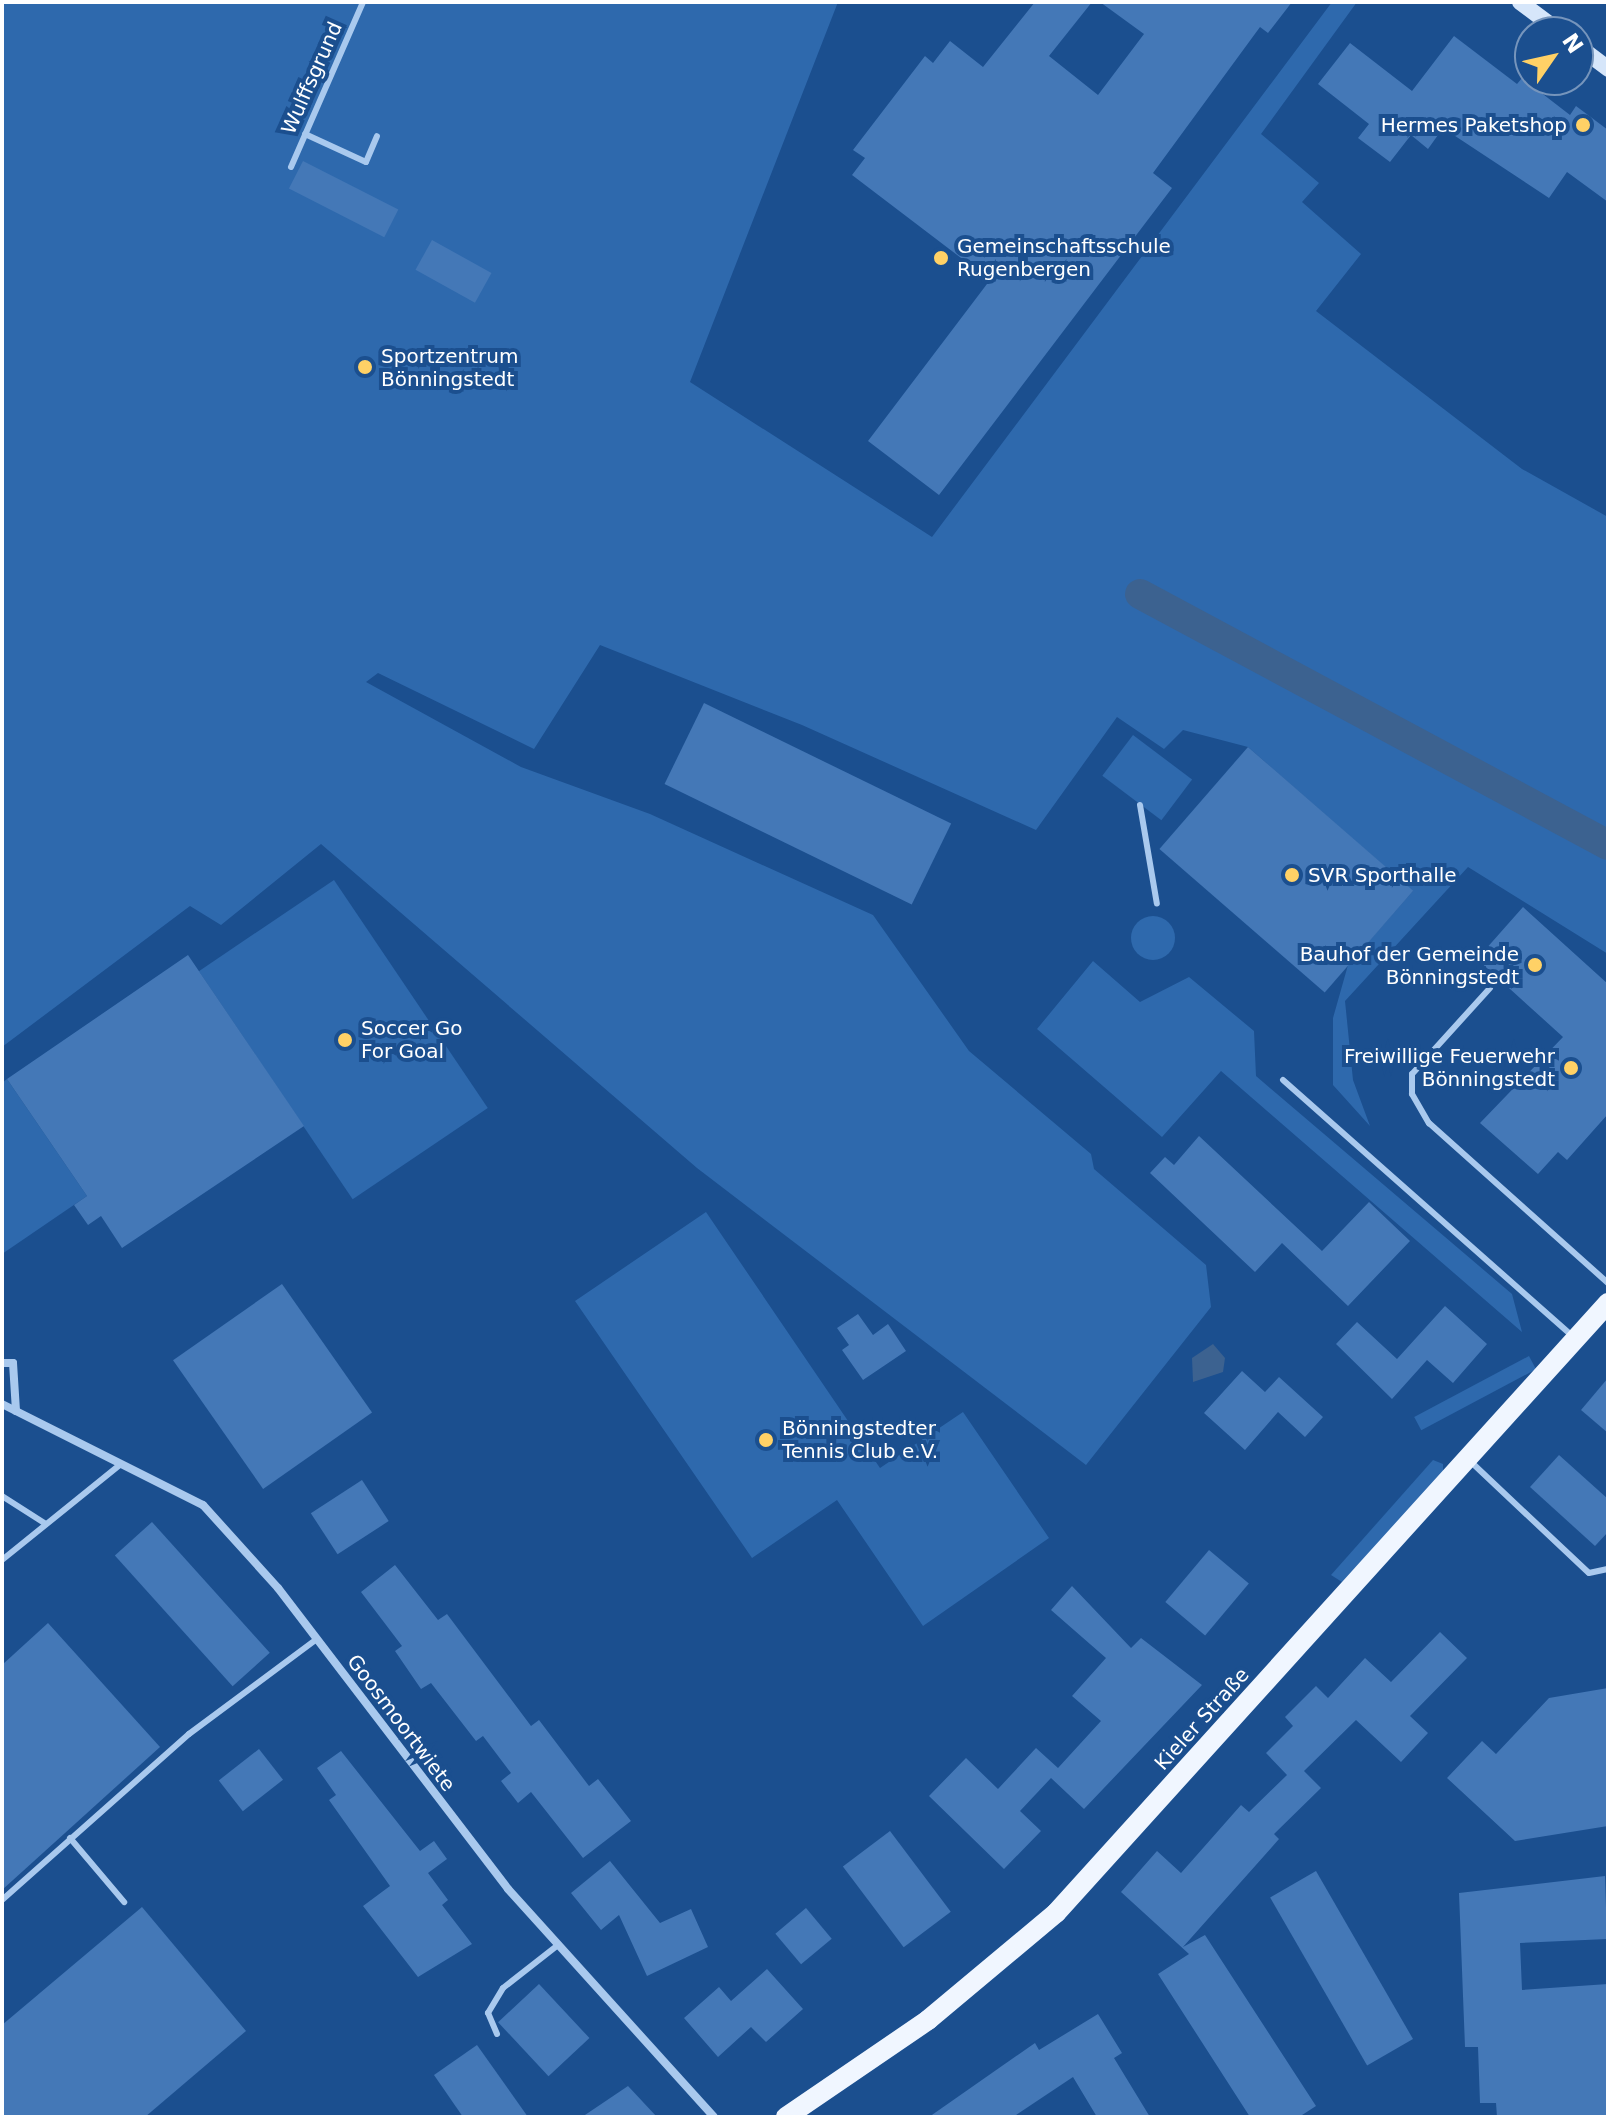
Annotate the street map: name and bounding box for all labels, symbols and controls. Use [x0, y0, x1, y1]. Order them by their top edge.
north arrow [1514, 16, 1594, 96]
street label: Wulffsgrund [277, 18, 347, 138]
text: N [1557, 29, 1588, 58]
place label: Hermes Paketshop [1381, 113, 1567, 137]
marker: Hermes Paketshop [1574, 116, 1592, 134]
place label: Gemeinschaftsschule Rugenbergen [957, 234, 1171, 281]
marker: Gemeinschaftsschule Rugenbergen [932, 249, 950, 267]
place label: Sportzentrum Bönningstedt [381, 344, 518, 391]
marker: Sportzentrum Bönningstedt [356, 358, 374, 376]
place label: SVR Sporthalle [1308, 863, 1457, 887]
marker: SVR Sporthalle [1283, 866, 1301, 884]
place label: Bauhof der Gemeinde Bönningstedt [1300, 942, 1519, 989]
marker: Bauhof der Gemeinde Bönningstedt [1526, 956, 1544, 974]
place label: Soccer Go For Goal [361, 1016, 463, 1063]
marker: Soccer Go For Goal [336, 1031, 354, 1049]
place label: Freiwillige Feuerwehr Bönningstedt [1344, 1044, 1555, 1091]
marker: Freiwillige Feuerwehr Bönningstedt [1562, 1059, 1580, 1077]
place label: Bönningstedter Tennis Club e.V. [782, 1416, 938, 1463]
marker: Bönningstedter Tennis Club e.V. [757, 1431, 775, 1449]
street label: Goosmoortwiete [342, 1650, 460, 1796]
street label: Kieler Straße [1150, 1663, 1254, 1775]

